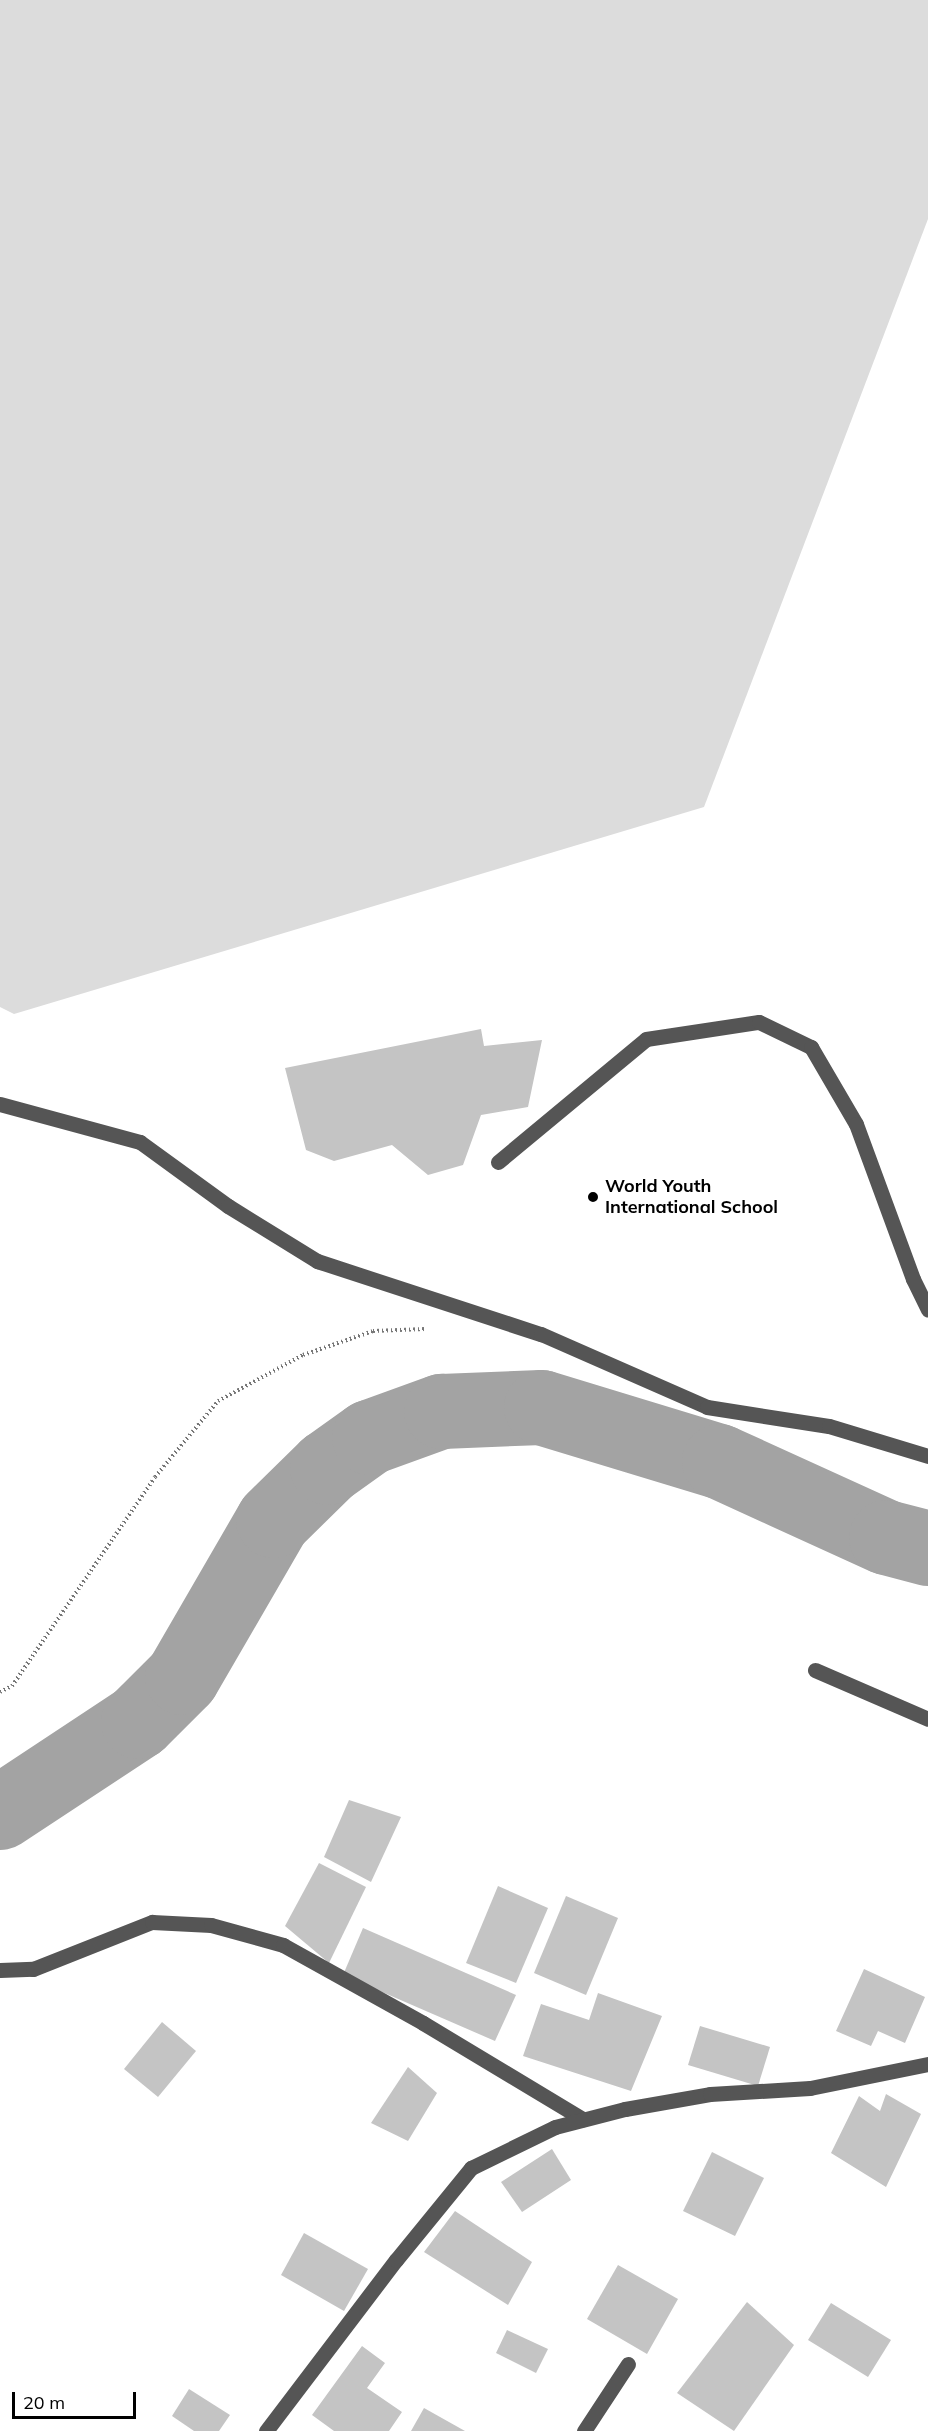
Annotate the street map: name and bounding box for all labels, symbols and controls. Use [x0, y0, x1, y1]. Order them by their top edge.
place label: World Youth International School [605, 1176, 778, 1218]
marker: World Youth International School [586, 1190, 600, 1204]
scale bar [15, 2380, 140, 2418]
text: 20 m [23, 2391, 65, 2414]

